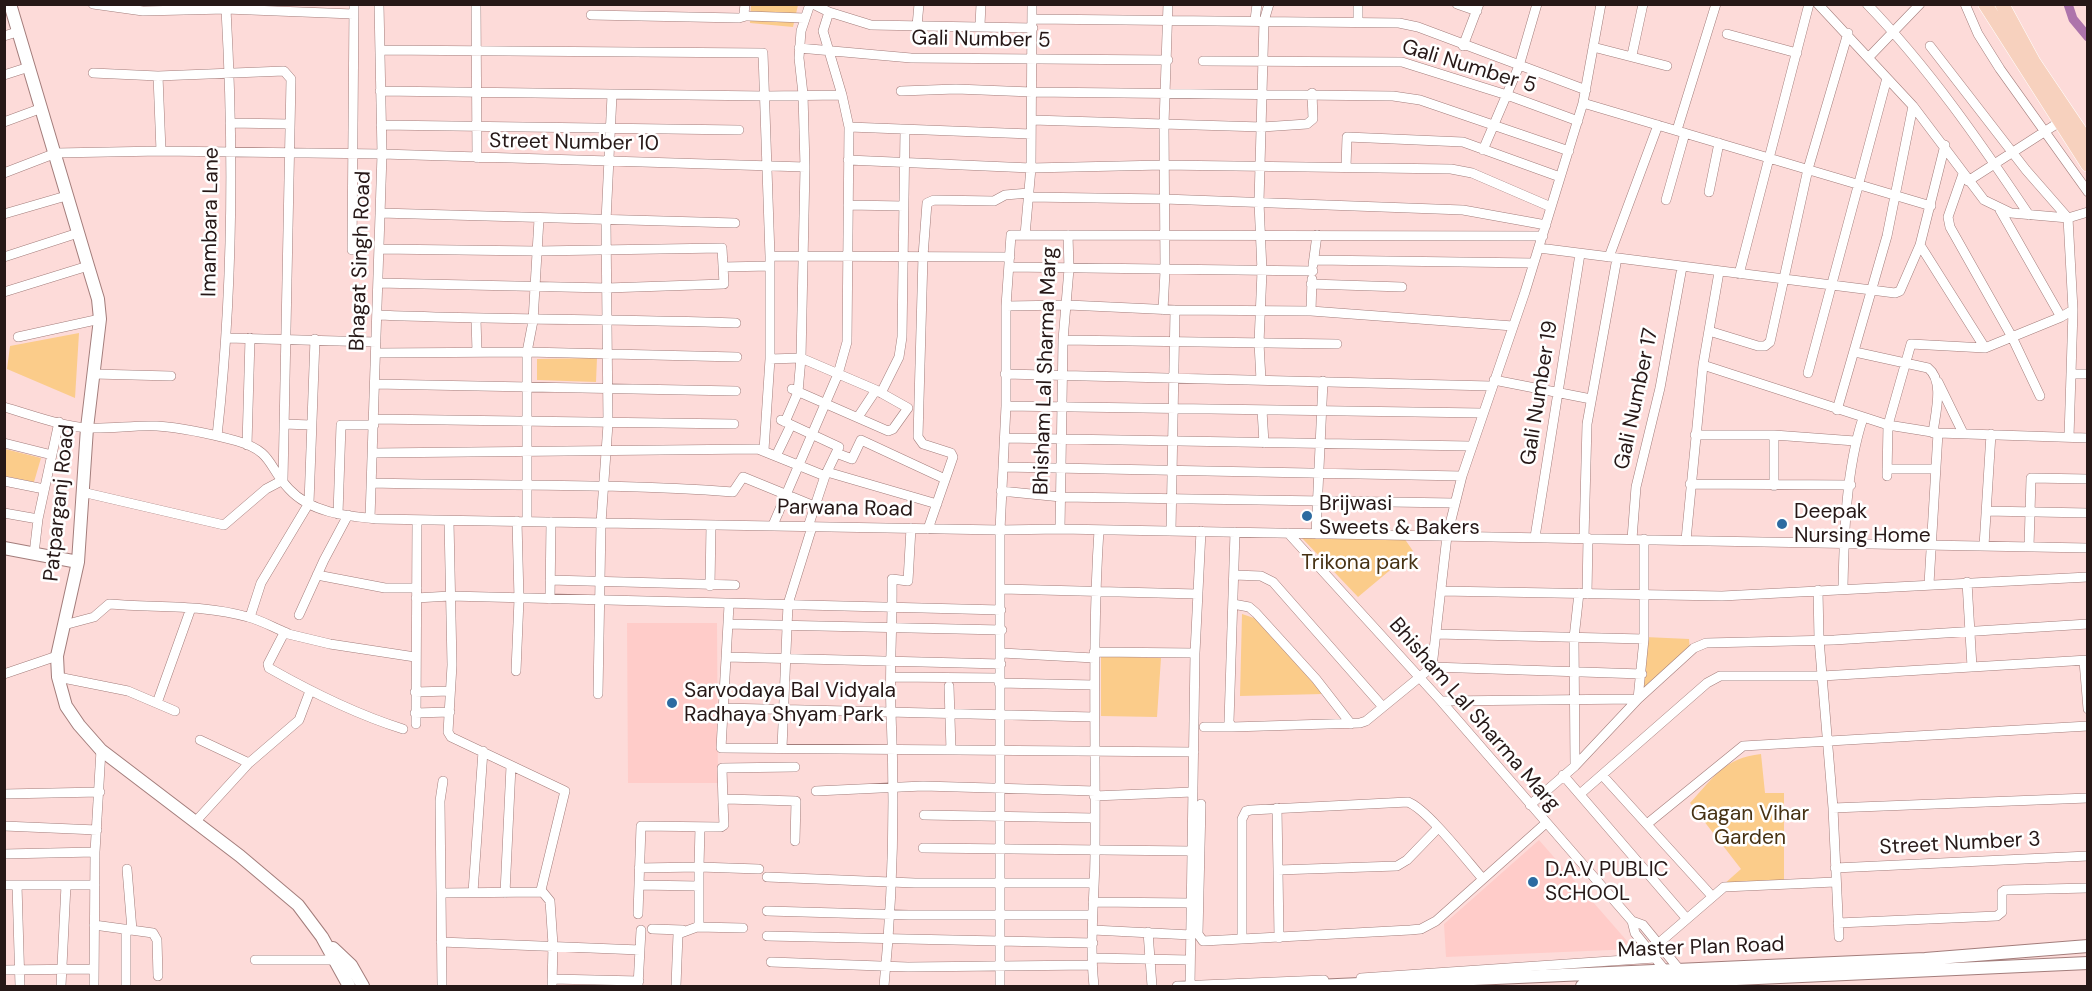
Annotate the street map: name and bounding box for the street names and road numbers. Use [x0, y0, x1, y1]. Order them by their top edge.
street label: Gali Number 5 [911, 26, 1051, 54]
street label: Gali Number 5 [1399, 35, 1539, 99]
street label: Street Number 10 [489, 129, 659, 157]
street label: Imambara Lane [197, 147, 225, 297]
street label: Bhagat Singh Road [345, 170, 377, 352]
street label: Bhisham Lal Sharma Marg [1029, 246, 1063, 496]
street label: Gali Number 19 [1516, 319, 1564, 467]
street label: Gali Number 17 [1610, 326, 1664, 472]
street label: Patparganj Road [39, 423, 81, 583]
street label: Parwana Road [777, 495, 913, 523]
street label: Bhisham Lal Sharma Marg [1383, 613, 1565, 817]
street label: Street Number 3 [1879, 827, 2041, 861]
street label: Master Plan Road [1617, 932, 1785, 964]

